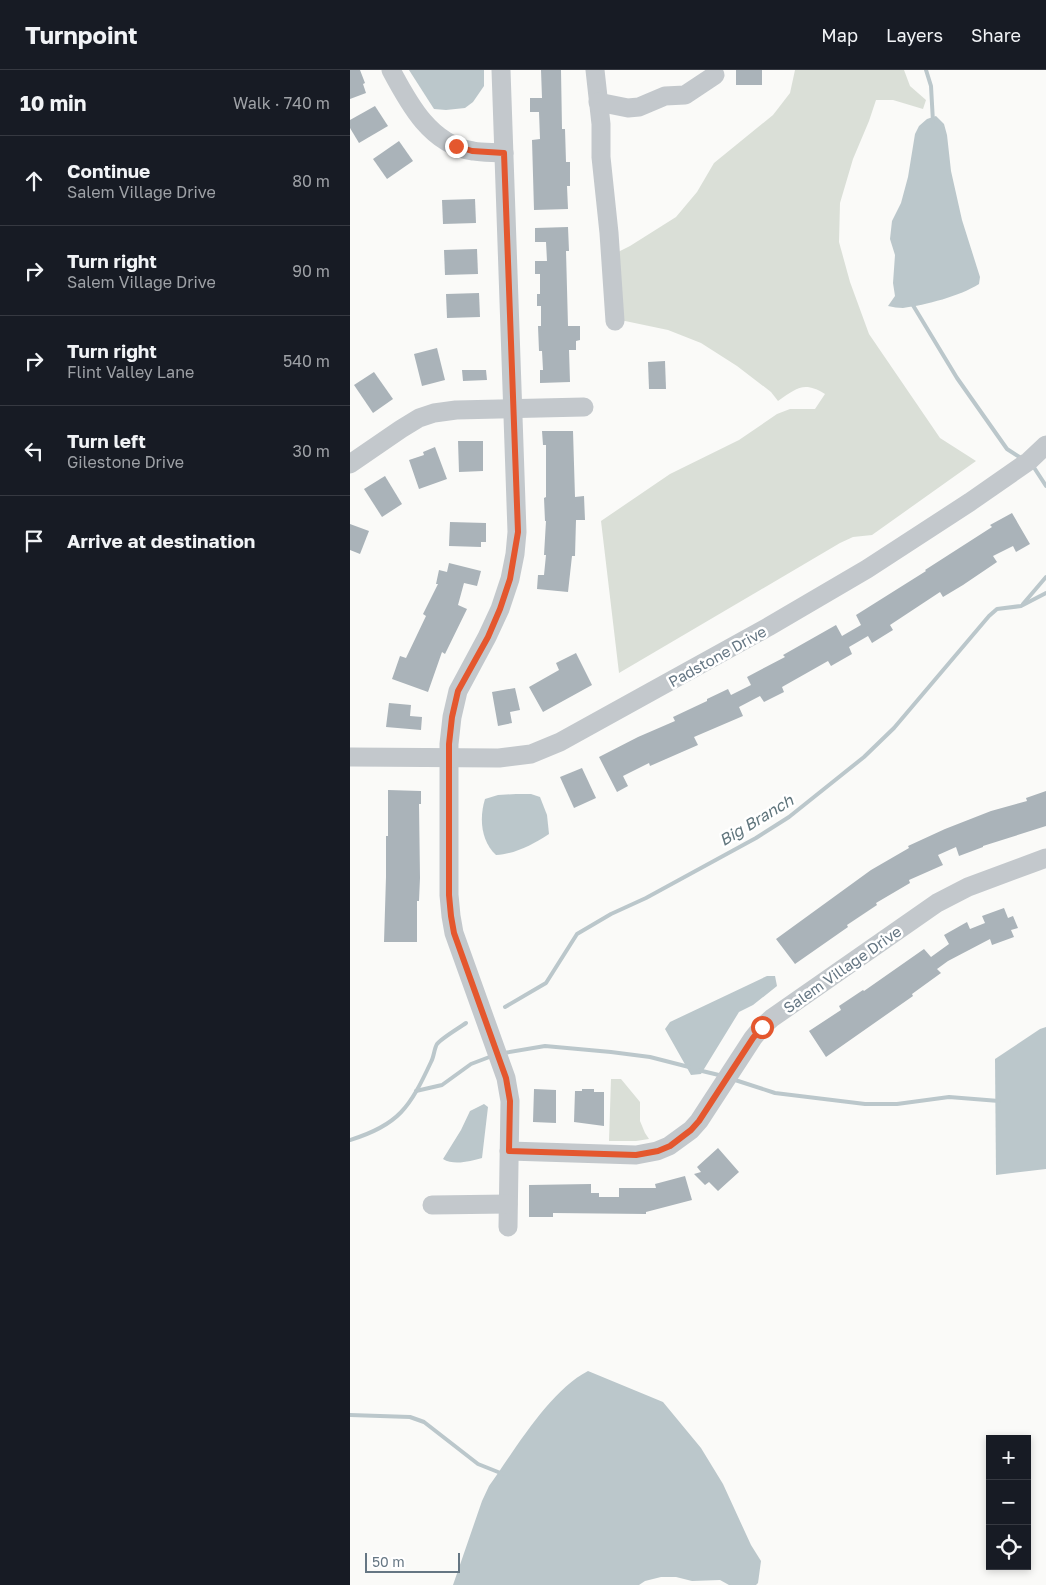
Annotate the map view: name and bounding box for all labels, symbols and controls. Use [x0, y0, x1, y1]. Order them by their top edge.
text: Turnpoint [25, 20, 138, 49]
text: Map [821, 24, 858, 46]
text: Layers [886, 24, 943, 46]
text: Share [971, 24, 1021, 46]
text: 10 min [20, 90, 87, 116]
text: Walk · 740 m [233, 93, 330, 113]
route end [445, 135, 468, 158]
text: Continue [67, 159, 150, 182]
icon: ahead [20, 167, 48, 195]
text: 80 m [292, 171, 330, 191]
text: Salem Village Drive [67, 182, 216, 202]
text: Turn right [67, 249, 157, 272]
icon: right [20, 257, 48, 285]
text: 90 m [292, 261, 330, 281]
text: Salem Village Drive [67, 272, 216, 292]
text: Turn right [67, 339, 157, 362]
icon: right [20, 347, 48, 375]
text: 540 m [283, 351, 330, 371]
text: Flint Valley Lane [67, 362, 194, 382]
text: Turn left [67, 429, 146, 452]
icon: left [20, 437, 48, 465]
text: 30 m [293, 441, 330, 461]
text: Gilestone Drive [67, 452, 184, 472]
icon: arrive [20, 527, 48, 555]
text: Arrive at destination [67, 529, 255, 552]
street label: Padstone Drive [665, 622, 769, 690]
water label: Big Branch [715, 789, 798, 850]
street label: Salem Village Drive [780, 921, 905, 1016]
route start [751, 1016, 774, 1039]
map controls [986, 1435, 1031, 1570]
button: + [986, 1435, 1031, 1480]
button: − [986, 1480, 1031, 1525]
button: locate [986, 1525, 1031, 1570]
scale bar [365, 1550, 460, 1573]
text: 50 m [372, 1553, 405, 1570]

